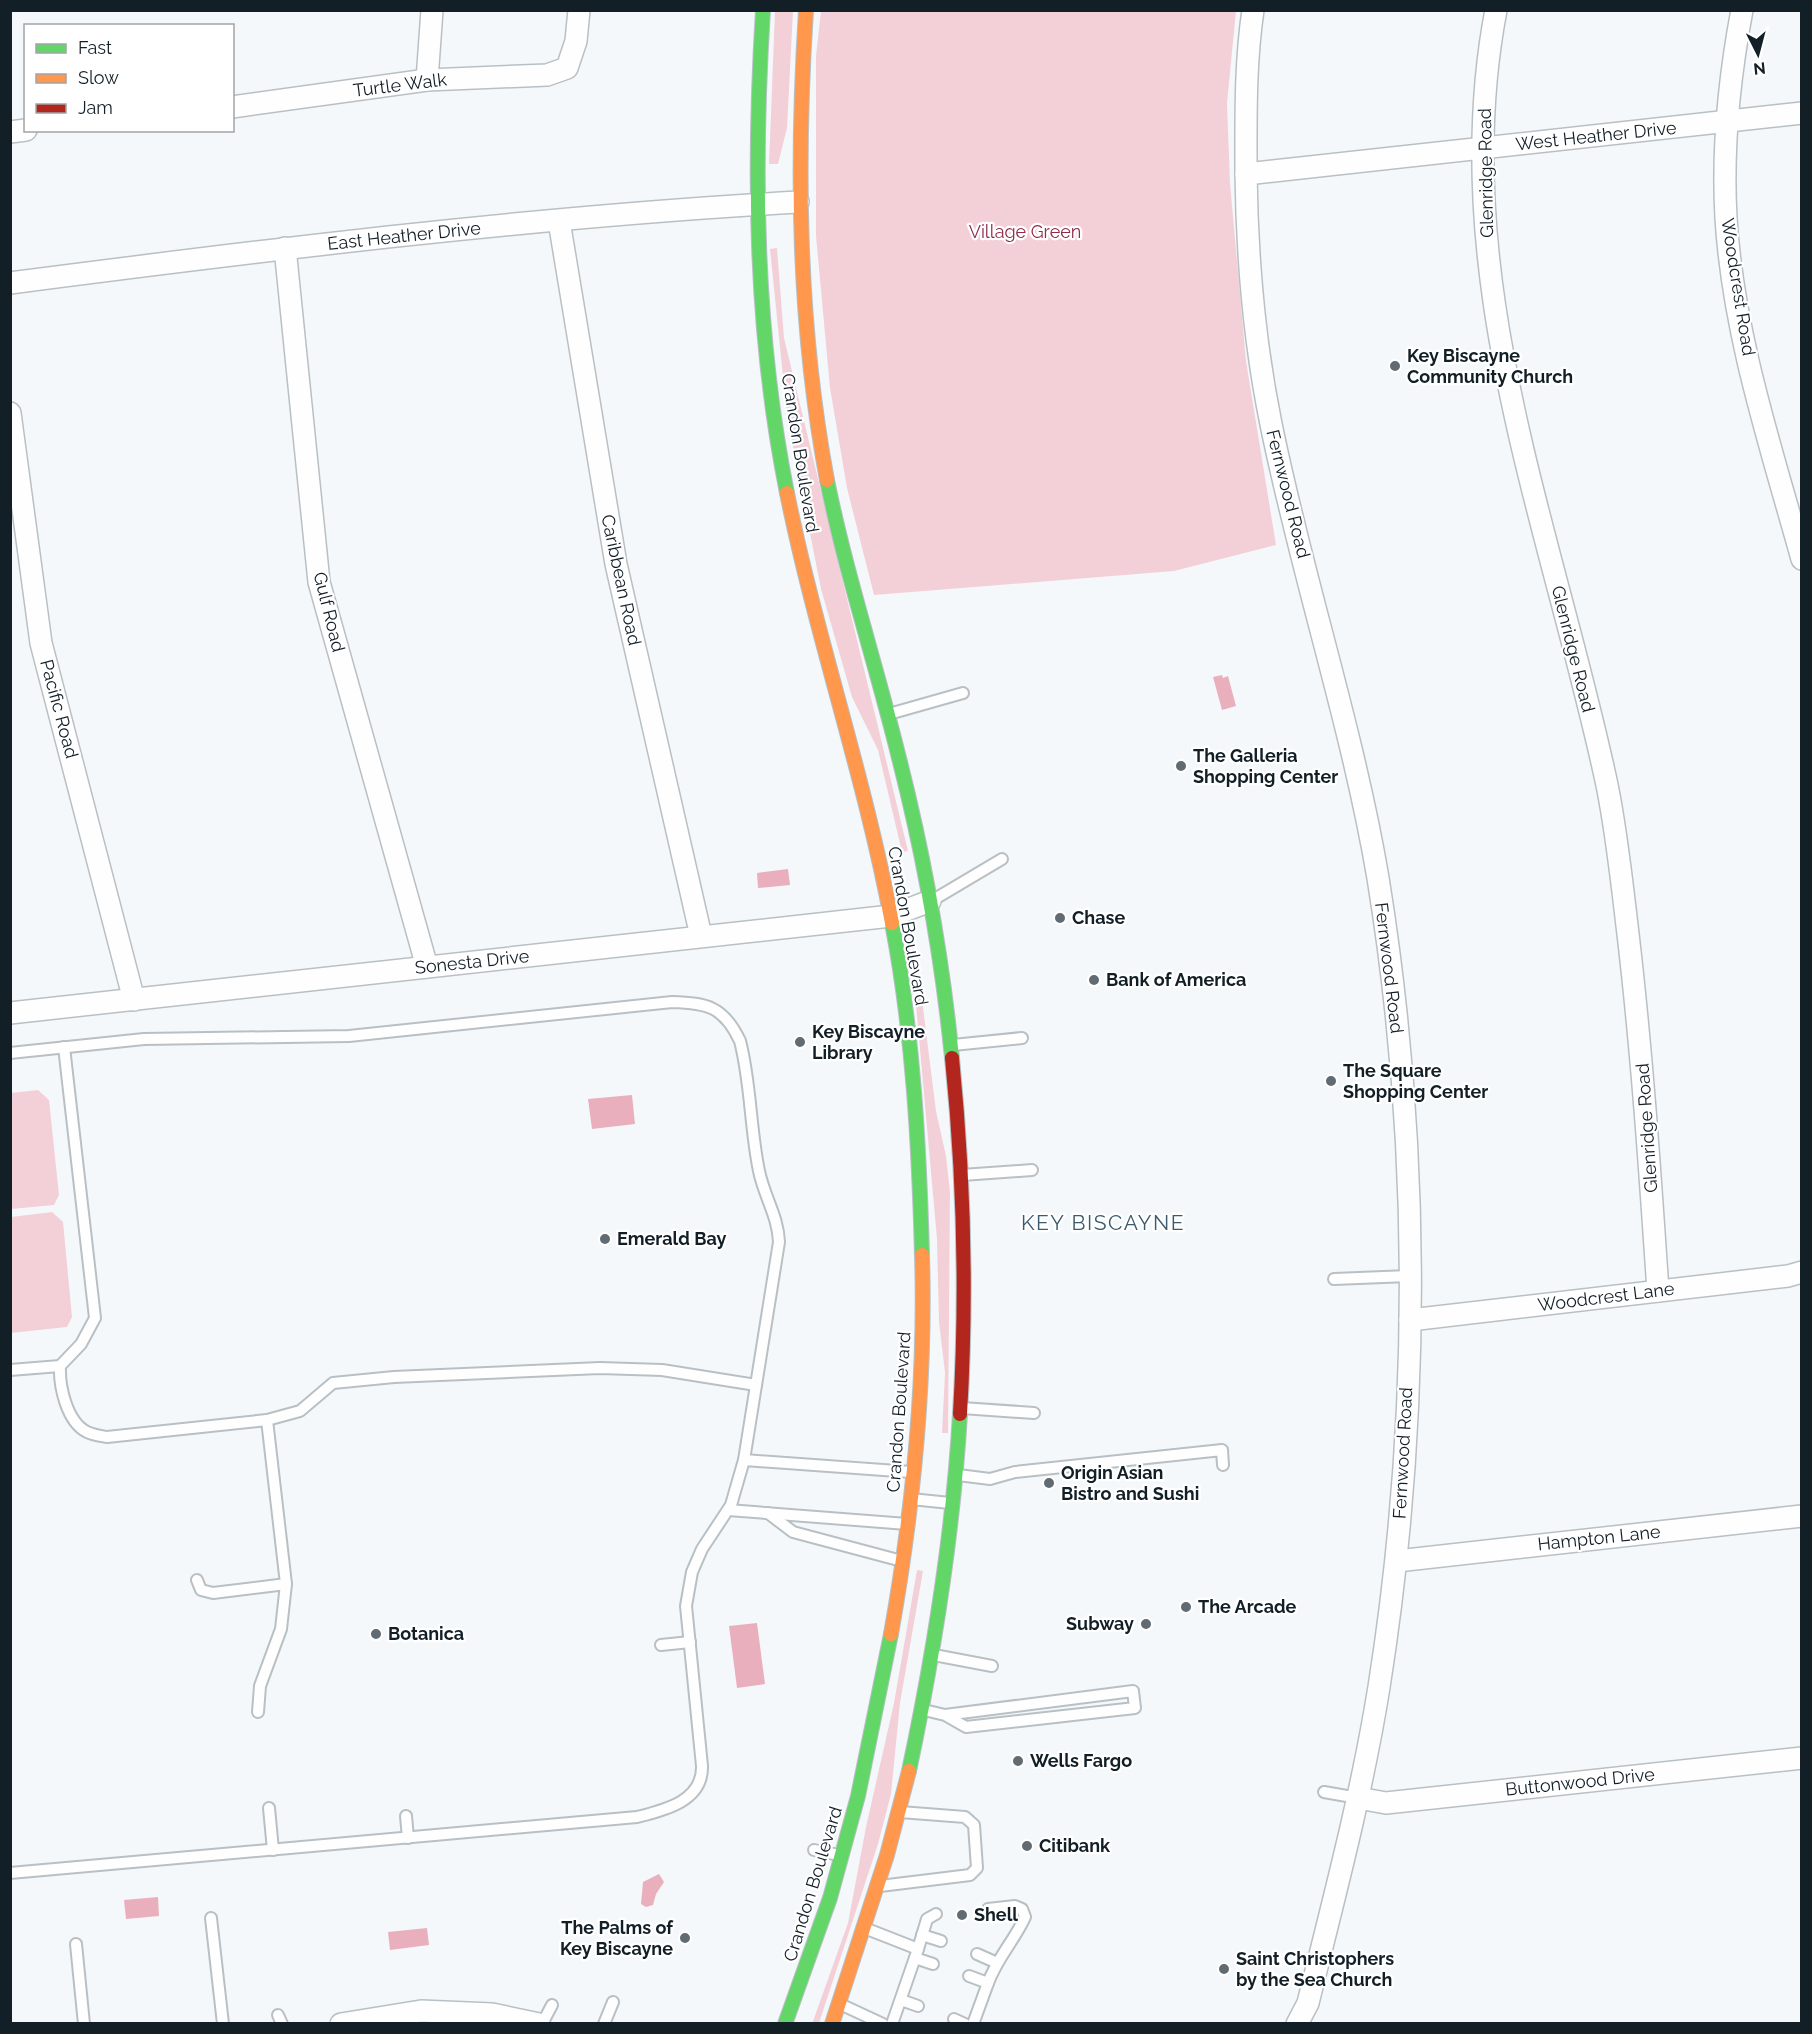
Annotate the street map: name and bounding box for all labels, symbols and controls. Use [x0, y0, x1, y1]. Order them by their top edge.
legend [24, 24, 234, 132]
north arrow [1728, 24, 1788, 84]
text: Fast [78, 37, 112, 58]
text: N [1752, 58, 1767, 79]
text: Slow [78, 67, 119, 88]
street label: Turtle Walk [352, 68, 448, 101]
text: Jam [78, 97, 113, 118]
street label: Glenridge Road [1474, 108, 1497, 238]
street label: West Heather Drive [1515, 117, 1678, 154]
street label: East Heather Drive [326, 217, 482, 254]
street label: Woodcrest Road [1717, 217, 1760, 357]
park label: Village Green [969, 221, 1081, 242]
place label: Key Biscayne Community Church [1407, 345, 1573, 387]
marker: Key Biscayne Community Church [1388, 359, 1402, 373]
street label: Crandon Boulevard [778, 372, 823, 534]
street label: Fernwood Road [1262, 427, 1315, 560]
street label: Caribbean Road [597, 513, 646, 647]
street label: Gulf Road [309, 570, 350, 654]
street label: Glenridge Road [1548, 583, 1599, 714]
street label: Pacific Road [36, 657, 83, 761]
place label: The Galleria Shopping Center [1193, 745, 1338, 787]
marker: The Galleria Shopping Center [1174, 759, 1188, 773]
street label: Crandon Boulevard [884, 845, 933, 1007]
street label: Fernwood Road [1371, 901, 1408, 1035]
place label: Chase [1072, 907, 1125, 928]
marker: Chase [1053, 911, 1067, 925]
street label: Sonesta Drive [414, 945, 531, 978]
place label: Bank of America [1106, 969, 1246, 990]
marker: Bank of America [1087, 973, 1101, 987]
place label: Key Biscayne Library [812, 1021, 925, 1063]
marker: Key Biscayne Library [793, 1035, 807, 1049]
place label: The Square Shopping Center [1343, 1060, 1488, 1102]
street label: Glenridge Road [1632, 1063, 1662, 1193]
marker: The Square Shopping Center [1324, 1074, 1338, 1088]
district label: KEY BISCAYNE [1021, 1210, 1185, 1235]
place label: Emerald Bay [617, 1228, 726, 1249]
marker: Emerald Bay [598, 1232, 612, 1246]
street label: Woodcrest Lane [1536, 1278, 1676, 1315]
street label: Crandon Boulevard [882, 1331, 915, 1493]
street label: Fernwood Road [1389, 1387, 1416, 1519]
place label: Origin Asian Bistro and Sushi [1061, 1462, 1199, 1504]
marker: Origin Asian Bistro and Sushi [1042, 1476, 1056, 1490]
street label: Hampton Lane [1536, 1521, 1662, 1554]
place label: The Arcade [1198, 1596, 1297, 1617]
marker: The Arcade [1179, 1600, 1193, 1614]
place label: Subway [1066, 1613, 1134, 1634]
marker: Subway [1139, 1617, 1153, 1631]
place label: Botanica [388, 1623, 464, 1644]
marker: Botanica [369, 1627, 383, 1641]
place label: Wells Fargo [1030, 1750, 1132, 1771]
marker: Wells Fargo [1011, 1754, 1025, 1768]
street label: Buttonwood Drive [1504, 1763, 1656, 1800]
street label: Crandon Boulevard [779, 1804, 846, 1964]
place label: Citibank [1039, 1835, 1111, 1856]
marker: Citibank [1020, 1839, 1034, 1853]
place label: Shell [974, 1904, 1018, 1925]
marker: Shell [955, 1908, 969, 1922]
place label: The Palms of Key Biscayne [560, 1917, 674, 1959]
marker: The Palms of Key Biscayne [678, 1931, 692, 1945]
place label: Saint Christophers by the Sea Church [1236, 1948, 1394, 1990]
marker: Saint Christophers by the Sea Church [1217, 1962, 1231, 1976]

